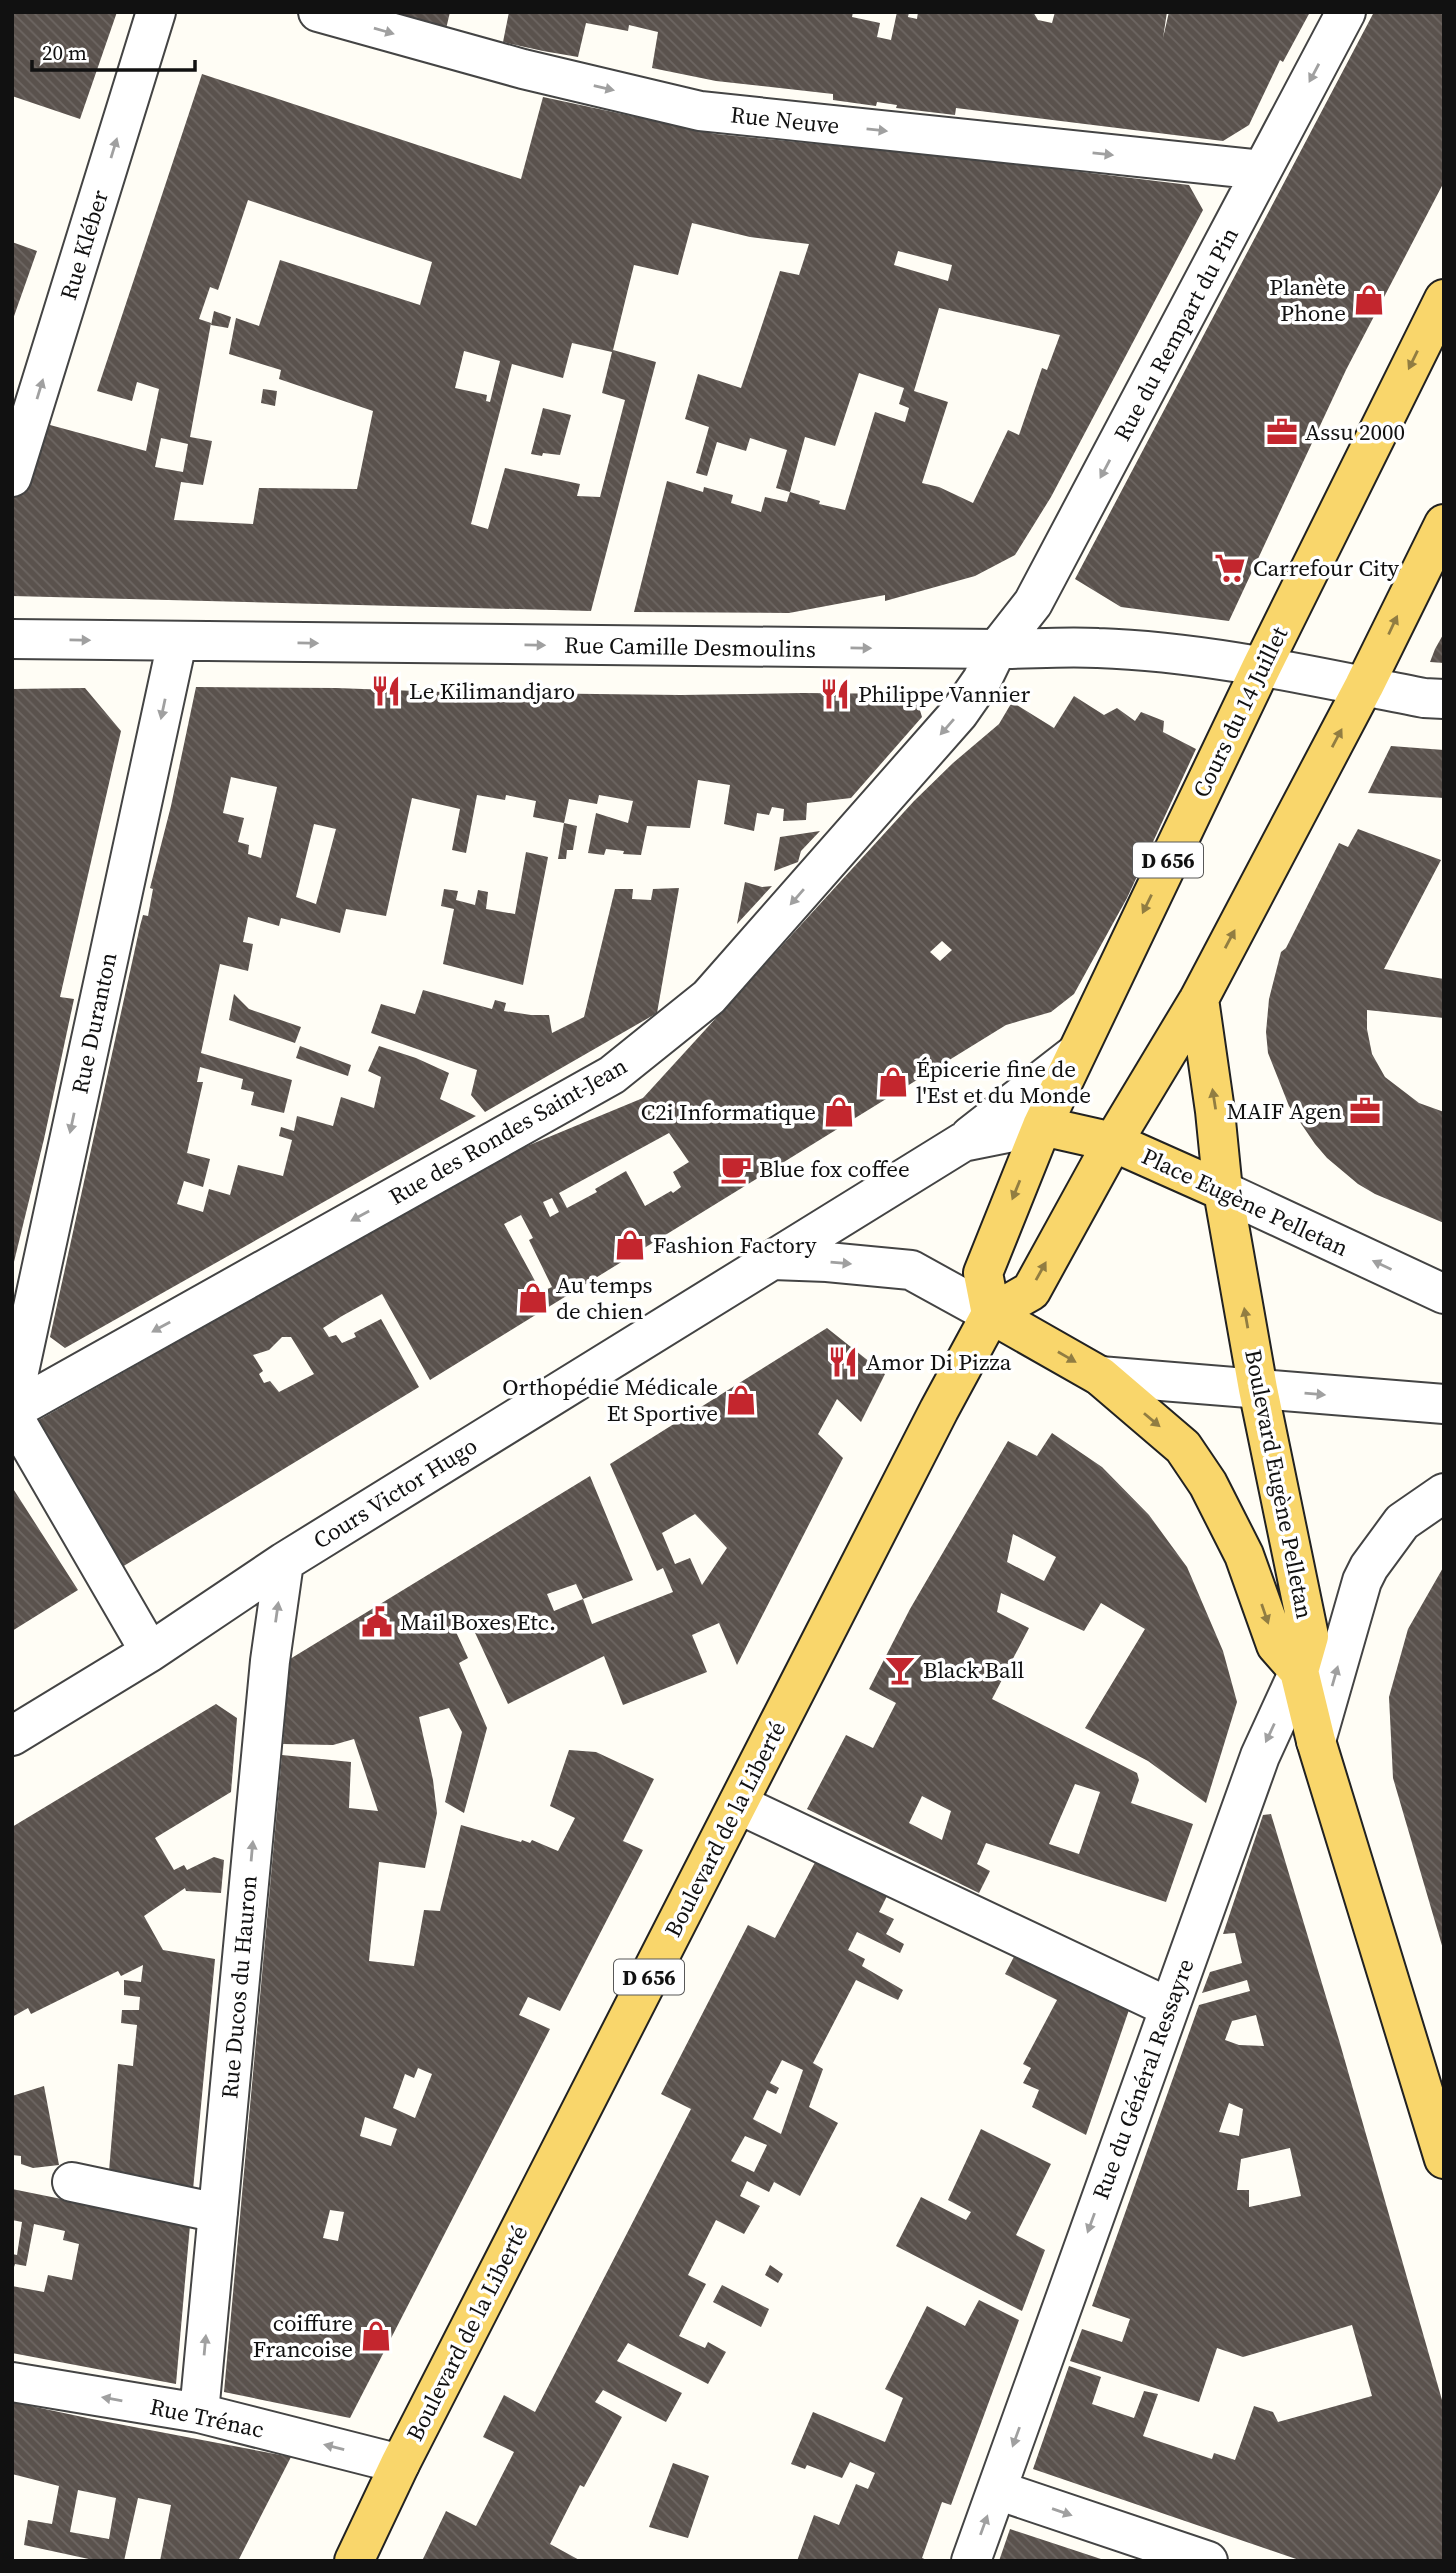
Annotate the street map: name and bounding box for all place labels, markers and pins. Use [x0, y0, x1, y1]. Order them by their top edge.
place label: Planète Phone [1269, 271, 1346, 329]
shop icon: Planète Phone [1352, 283, 1386, 317]
office icon: Assu 2000 [1265, 415, 1299, 449]
place label: Assu 2000 [1305, 416, 1405, 448]
supermarket icon: Carrefour City [1213, 551, 1247, 585]
place label: Carrefour City [1253, 552, 1399, 584]
restaurant icon: Le Kilimandjaro [369, 674, 403, 708]
place label: Le Kilimandjaro [409, 675, 575, 707]
restaurant icon: Philippe Vannier [818, 677, 852, 711]
place label: Philippe Vannier [858, 678, 1030, 710]
place label: Épicerie fine de l'Est et du Monde [916, 1053, 1091, 1111]
shop icon: Épicerie fine de l'Est et du Monde [876, 1065, 910, 1099]
office icon: MAIF Agen [1348, 1094, 1382, 1128]
shop icon: C2i Informatique [822, 1095, 856, 1129]
place label: MAIF Agen [1226, 1095, 1342, 1127]
place label: C2i Informatique [641, 1096, 816, 1128]
cafe icon: Blue fox coffee [719, 1152, 753, 1186]
place label: Blue fox coffee [759, 1153, 910, 1185]
shop icon: Fashion Factory [613, 1228, 647, 1262]
place label: Fashion Factory [653, 1229, 817, 1261]
place label: Au temps de chien [556, 1269, 653, 1327]
shop icon: Au temps de chien [516, 1281, 550, 1315]
restaurant icon: Amor Di Pizza [826, 1345, 860, 1379]
place label: Amor Di Pizza [866, 1346, 1012, 1378]
place label: Orthopédie Médicale Et Sportive [502, 1371, 718, 1429]
shop icon: Orthopédie Médicale Et Sportive [724, 1383, 758, 1417]
public building icon: Mail Boxes Etc. [360, 1605, 394, 1639]
place label: Mail Boxes Etc. [400, 1606, 556, 1638]
bar icon: Black Ball [883, 1653, 917, 1687]
place label: Black Ball [923, 1654, 1025, 1686]
place label: coiffure Francoise [253, 2307, 353, 2365]
shop icon: coiffure Francoise [359, 2319, 393, 2353]

